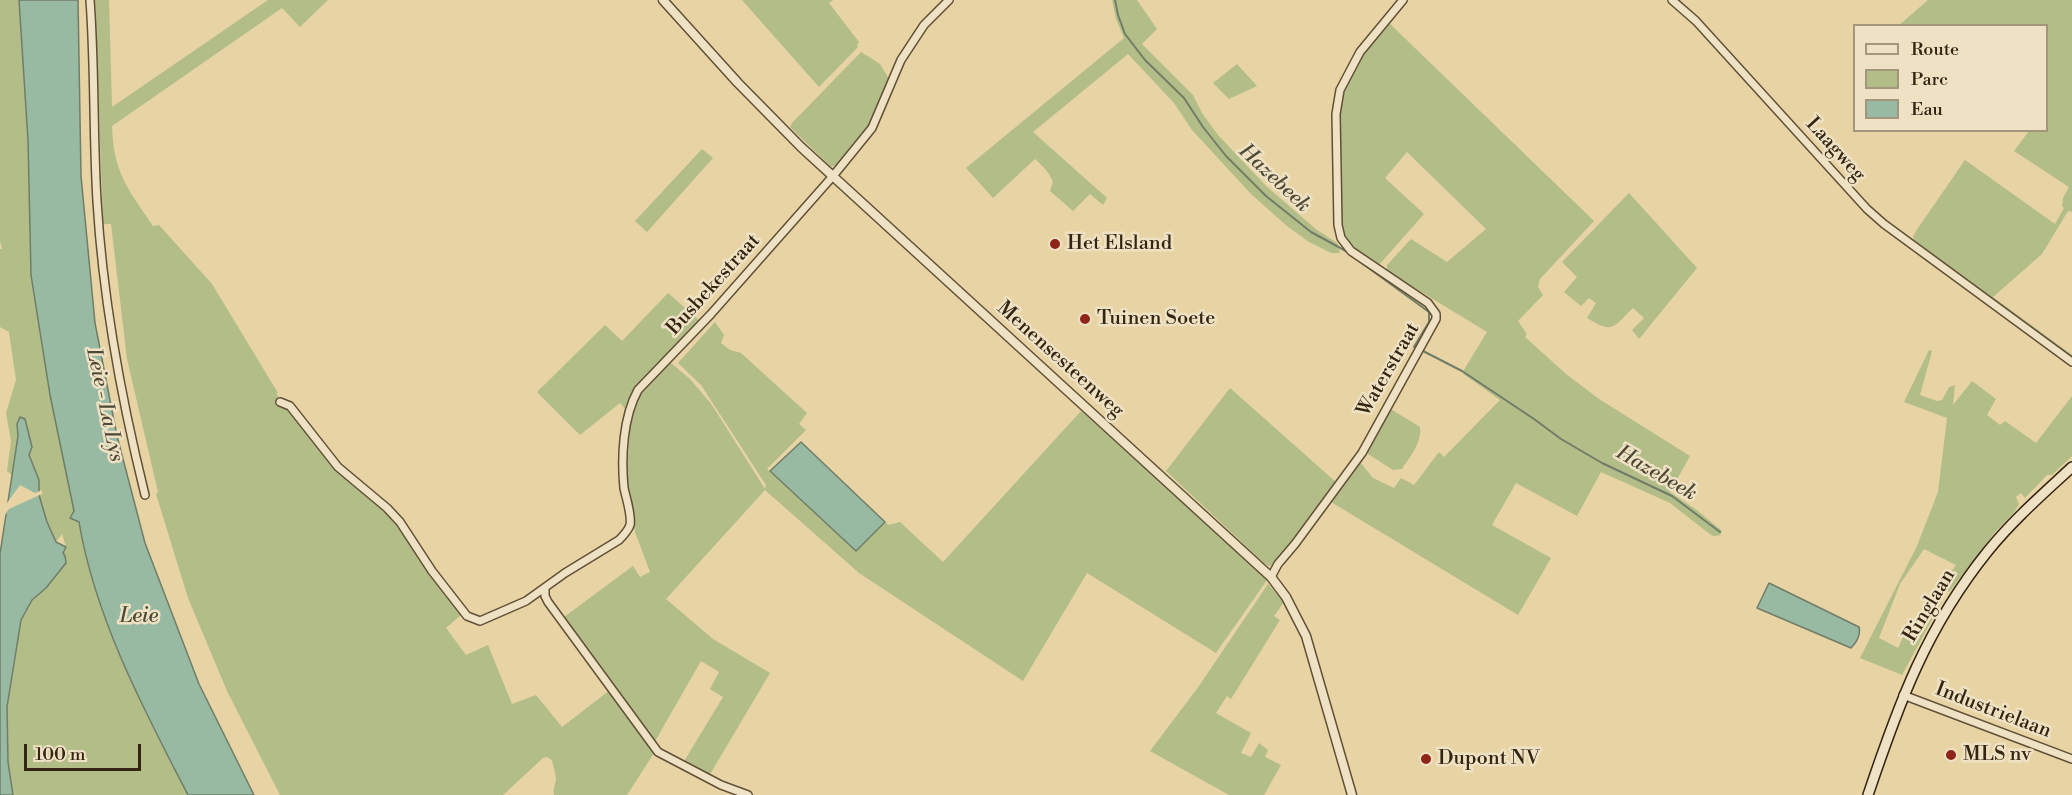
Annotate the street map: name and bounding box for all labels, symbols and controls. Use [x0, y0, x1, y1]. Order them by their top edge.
legend [1853, 24, 2048, 132]
text: Route [1911, 38, 1959, 61]
text: Parc [1911, 68, 1948, 91]
text: Eau [1911, 98, 1943, 121]
street label: Laagweg [1800, 113, 1870, 187]
water label: Hazebeek [1233, 139, 1315, 219]
street label: Busbekestraat [662, 229, 766, 341]
place label: Het Elsland [1067, 232, 1172, 256]
marker: Het Elsland [1048, 237, 1062, 251]
street label: Menensesteenweg [992, 297, 1128, 423]
place label: Tuinen Soete [1097, 307, 1215, 331]
marker: Tuinen Soete [1078, 312, 1092, 326]
street label: Waterstraat [1352, 319, 1426, 421]
water label: Leie - La Lys [80, 346, 128, 464]
water label: Hazebeek [1611, 441, 1701, 507]
street label: Ringlaan [1899, 565, 1961, 647]
water label: Leie [120, 604, 158, 630]
street label: Industrielaan [1932, 678, 2054, 744]
scale bar [27, 732, 144, 770]
text: 100 m [35, 743, 86, 766]
place label: MLS nv [1963, 743, 2031, 767]
place label: Dupont NV [1438, 747, 1540, 771]
marker: MLS nv [1944, 748, 1958, 762]
marker: Dupont NV [1419, 752, 1433, 766]

